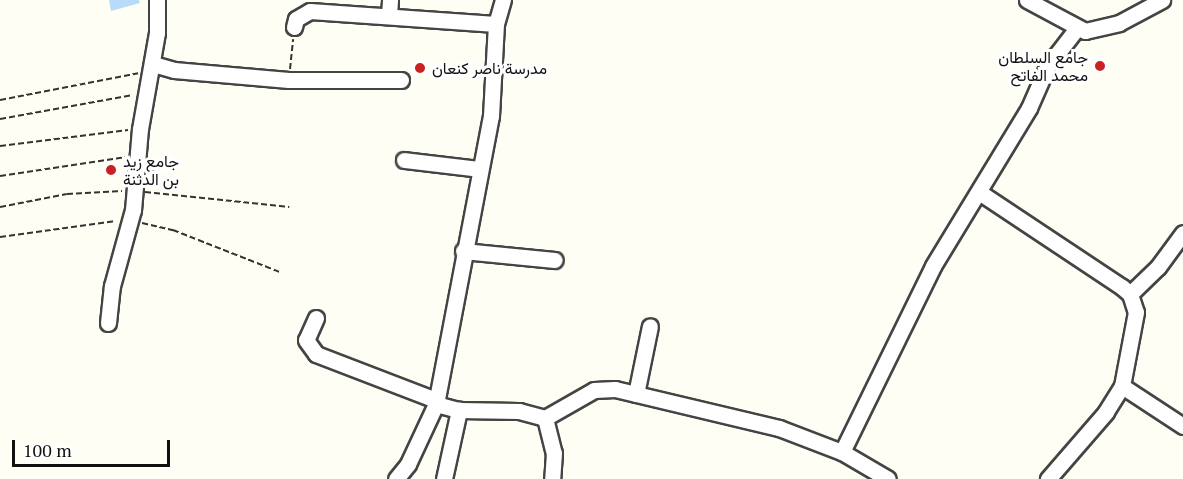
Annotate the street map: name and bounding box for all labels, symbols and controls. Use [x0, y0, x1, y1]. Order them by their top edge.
place label: جامع السلطان محمد الفاتح [998, 47, 1088, 85]
place label: مدرسة ناصر كنعان [432, 58, 547, 78]
marker: جامع السلطان محمد الفاتح [1093, 59, 1107, 73]
marker: مدرسة ناصر كنعان [413, 61, 427, 75]
place label: جامع زيد بن الدثنة [123, 151, 179, 189]
marker: جامع زيد بن الدثنة [104, 163, 118, 177]
scale bar [15, 428, 172, 466]
text: 100 m [23, 438, 72, 462]

